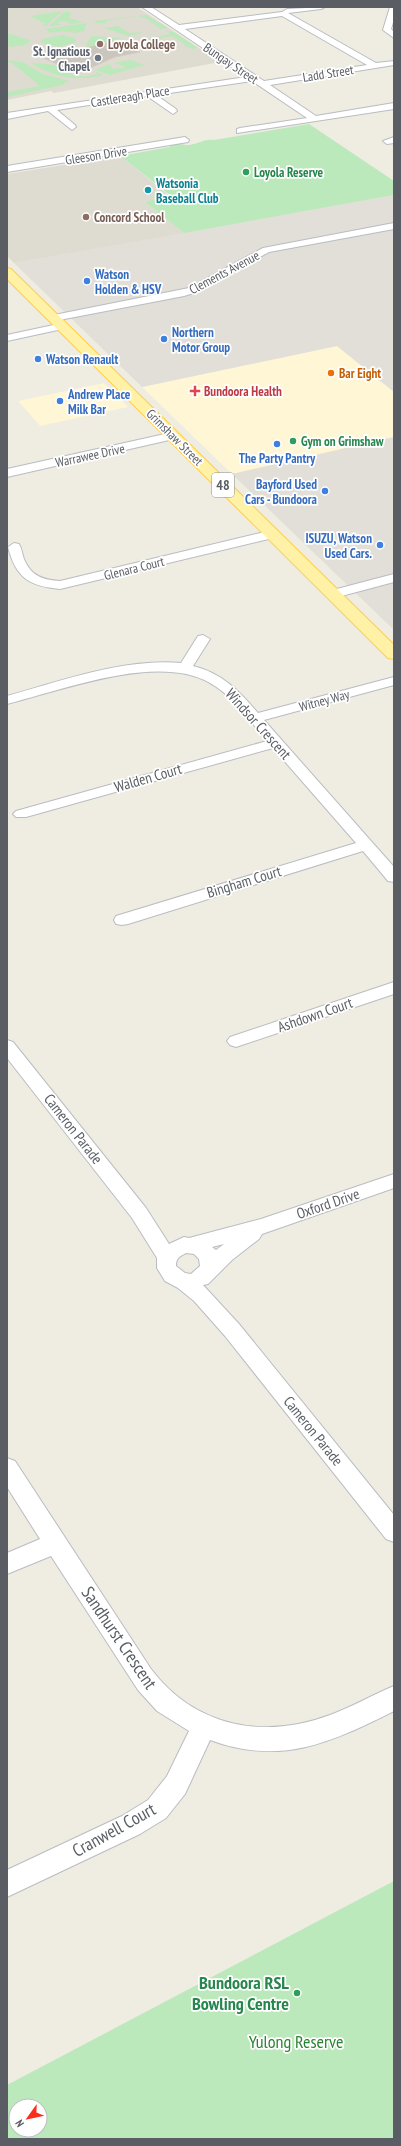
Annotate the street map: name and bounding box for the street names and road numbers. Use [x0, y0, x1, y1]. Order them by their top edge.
street label: Bungay Street [200, 39, 262, 88]
street label: Ladd Street [301, 61, 355, 86]
street label: Castlereagh Place [90, 82, 171, 111]
street label: Gleeson Drive [64, 142, 128, 169]
street label: Clements Avenue [186, 247, 262, 298]
street label: Grimshaw Street [143, 405, 207, 470]
street label: Warrawee Drive [54, 440, 126, 471]
road number: 48 [212, 473, 234, 497]
street label: Glenara Court [102, 553, 166, 584]
street label: Windsor Crescent [221, 684, 295, 763]
street label: Witney Way [297, 686, 351, 715]
street label: Walden Court [112, 759, 184, 796]
street label: Bingham Court [204, 861, 283, 902]
street label: Ashdown Court [275, 993, 355, 1036]
street label: Cameron Parade [40, 1090, 107, 1168]
street label: Oxford Drive [294, 1184, 362, 1223]
street label: Cameron Parade [280, 1392, 347, 1469]
street label: Sandhurst Crescent [77, 1582, 162, 1694]
street label: Cranwell Court [68, 1797, 160, 1862]

